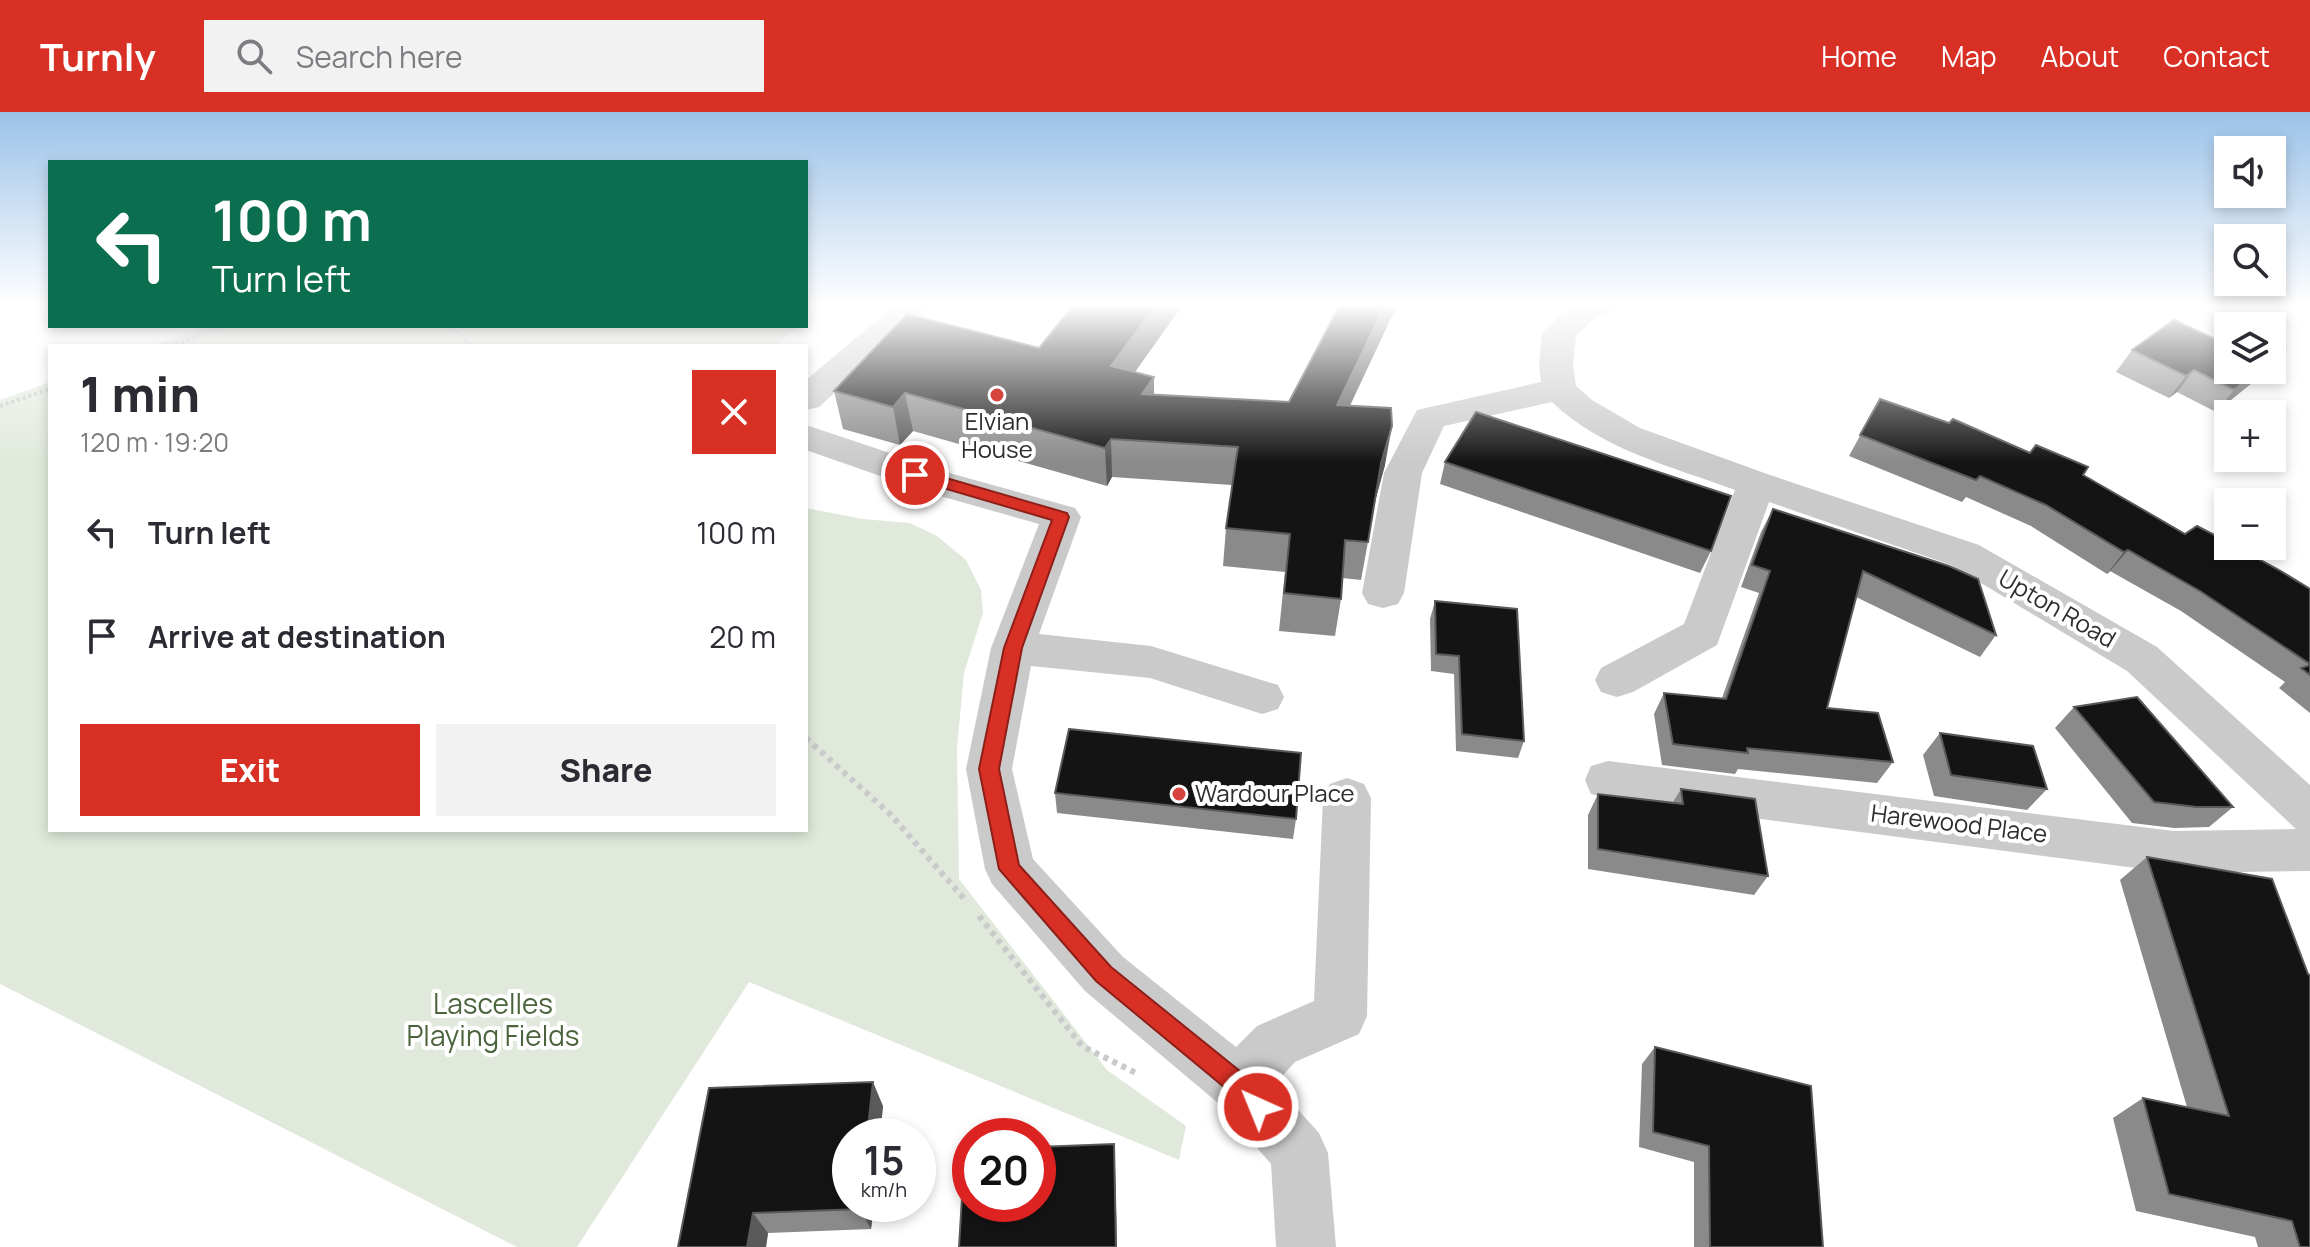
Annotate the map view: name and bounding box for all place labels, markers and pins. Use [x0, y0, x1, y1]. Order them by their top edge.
marker: Elvian House [988, 386, 1006, 404]
place label: Elvian House [961, 404, 1033, 465]
pin [881, 441, 949, 509]
place label: Wardour Place [1195, 776, 1355, 809]
marker: Wardour Place [1170, 785, 1188, 803]

